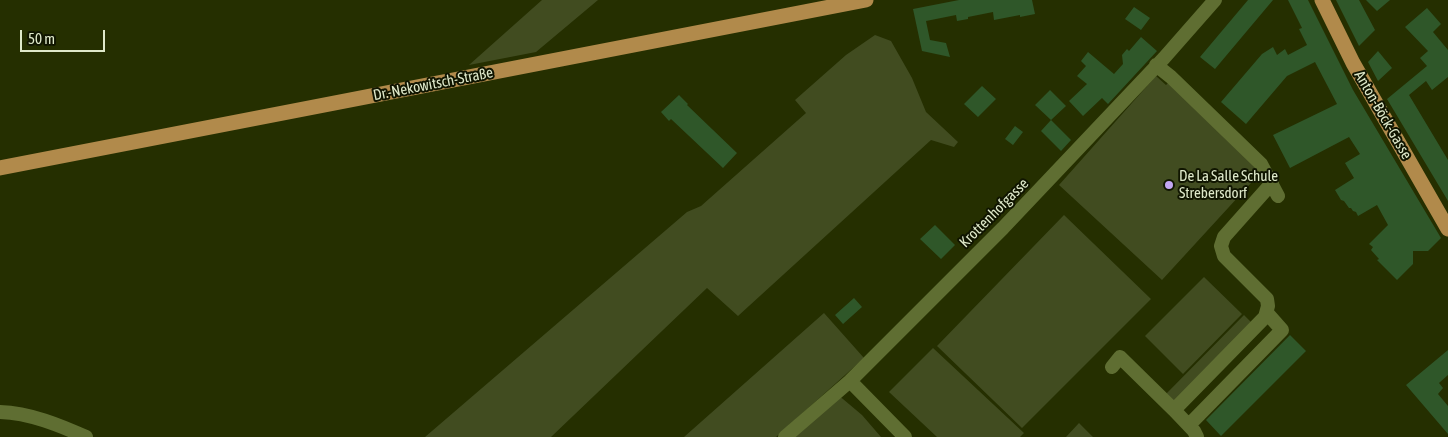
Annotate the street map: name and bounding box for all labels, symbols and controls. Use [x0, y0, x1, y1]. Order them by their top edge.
scale bar [22, 20, 108, 52]
text: 50 m [28, 30, 55, 47]
street label: Dr.-Nekowitsch-Straße [372, 64, 494, 104]
street label: Anton-Böck-Gasse [1350, 68, 1416, 162]
place label: De La Salle Schule Strebersdorf [1179, 167, 1278, 202]
street label: Krottenhofgasse [956, 175, 1032, 251]
marker: De La Salle Schule Strebersdorf [1163, 179, 1175, 191]

